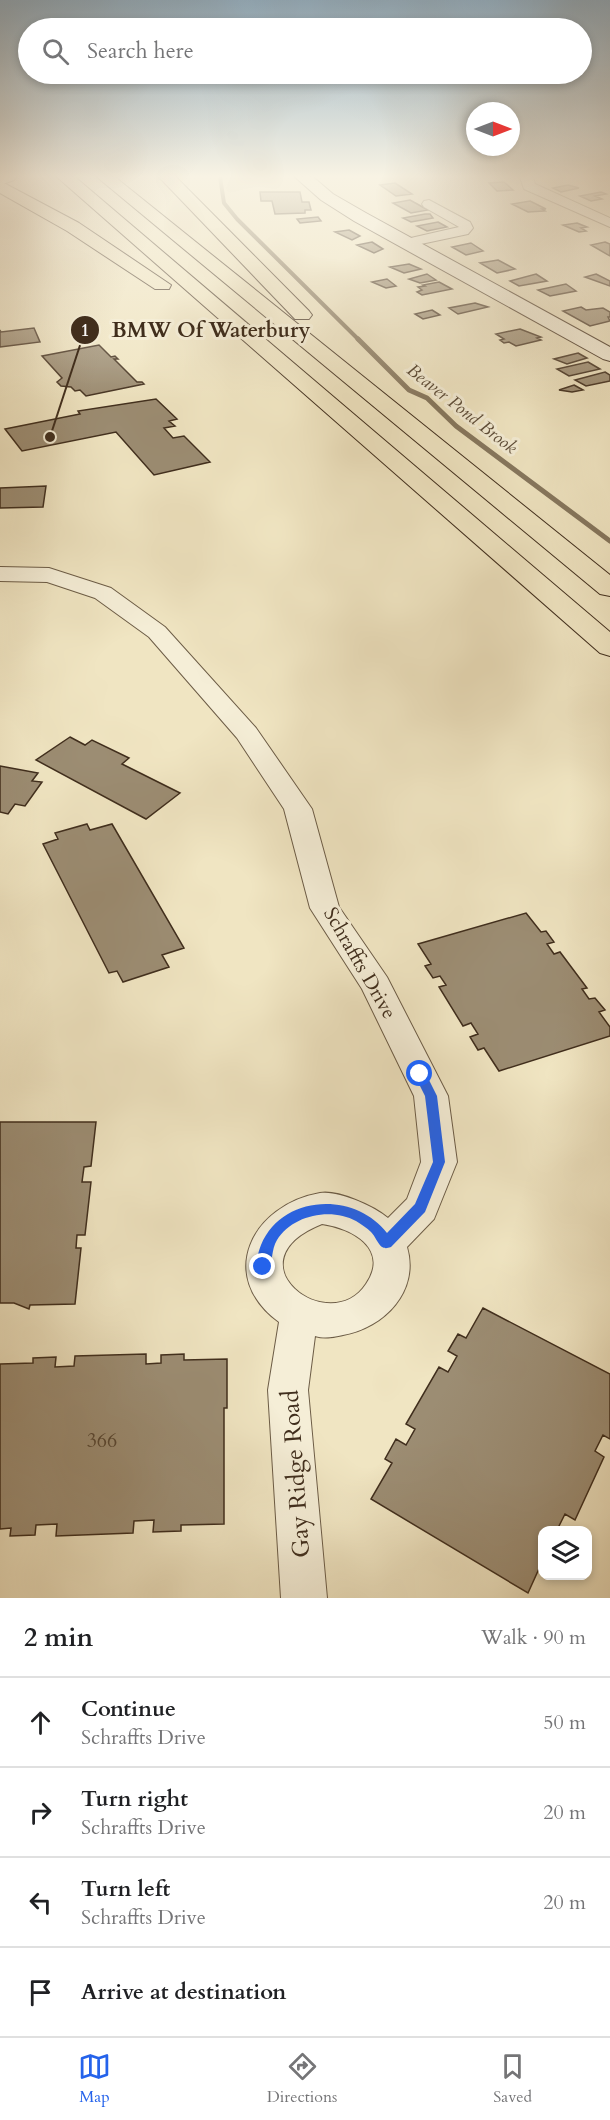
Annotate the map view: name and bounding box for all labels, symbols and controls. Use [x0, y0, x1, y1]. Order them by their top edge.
search box [18, 18, 592, 84]
icon: search [39, 35, 72, 68]
text: Search here [87, 36, 194, 66]
north arrow [466, 102, 520, 156]
callout: BMW Of Waterbury [70, 310, 323, 349]
text: BMW Of Waterbury [112, 316, 310, 345]
text: 1 [80, 318, 90, 343]
water label: Beaver Pond Brook [401, 358, 523, 460]
street label: Schraffts Drive [317, 902, 403, 1024]
route start [406, 1060, 432, 1086]
route end [249, 1253, 275, 1279]
street label: Gay Ridge Road [274, 1389, 318, 1559]
house number: 366 [87, 1427, 117, 1454]
map controls [538, 1526, 592, 1580]
button: layers [538, 1526, 592, 1580]
text: 2 min [24, 1620, 93, 1655]
text: Walk · 90 m [481, 1624, 586, 1651]
text: Continue [81, 1694, 176, 1724]
icon: ahead [24, 1706, 57, 1739]
text: 50 m [543, 1709, 586, 1736]
text: Schraffts Drive [81, 1724, 206, 1751]
text: Turn right [81, 1784, 188, 1814]
icon: right [24, 1796, 57, 1829]
text: 20 m [543, 1799, 586, 1826]
text: Schraffts Drive [81, 1814, 206, 1841]
text: Turn left [81, 1874, 170, 1904]
icon: left [24, 1886, 57, 1919]
text: 20 m [543, 1889, 586, 1916]
text: Schraffts Drive [81, 1904, 206, 1931]
icon: arrive [24, 1976, 57, 2009]
text: Arrive at destination [81, 1977, 286, 2007]
tab: Map [78, 2050, 111, 2108]
tab: Directions [267, 2050, 337, 2108]
tab: Saved [493, 2050, 532, 2108]

